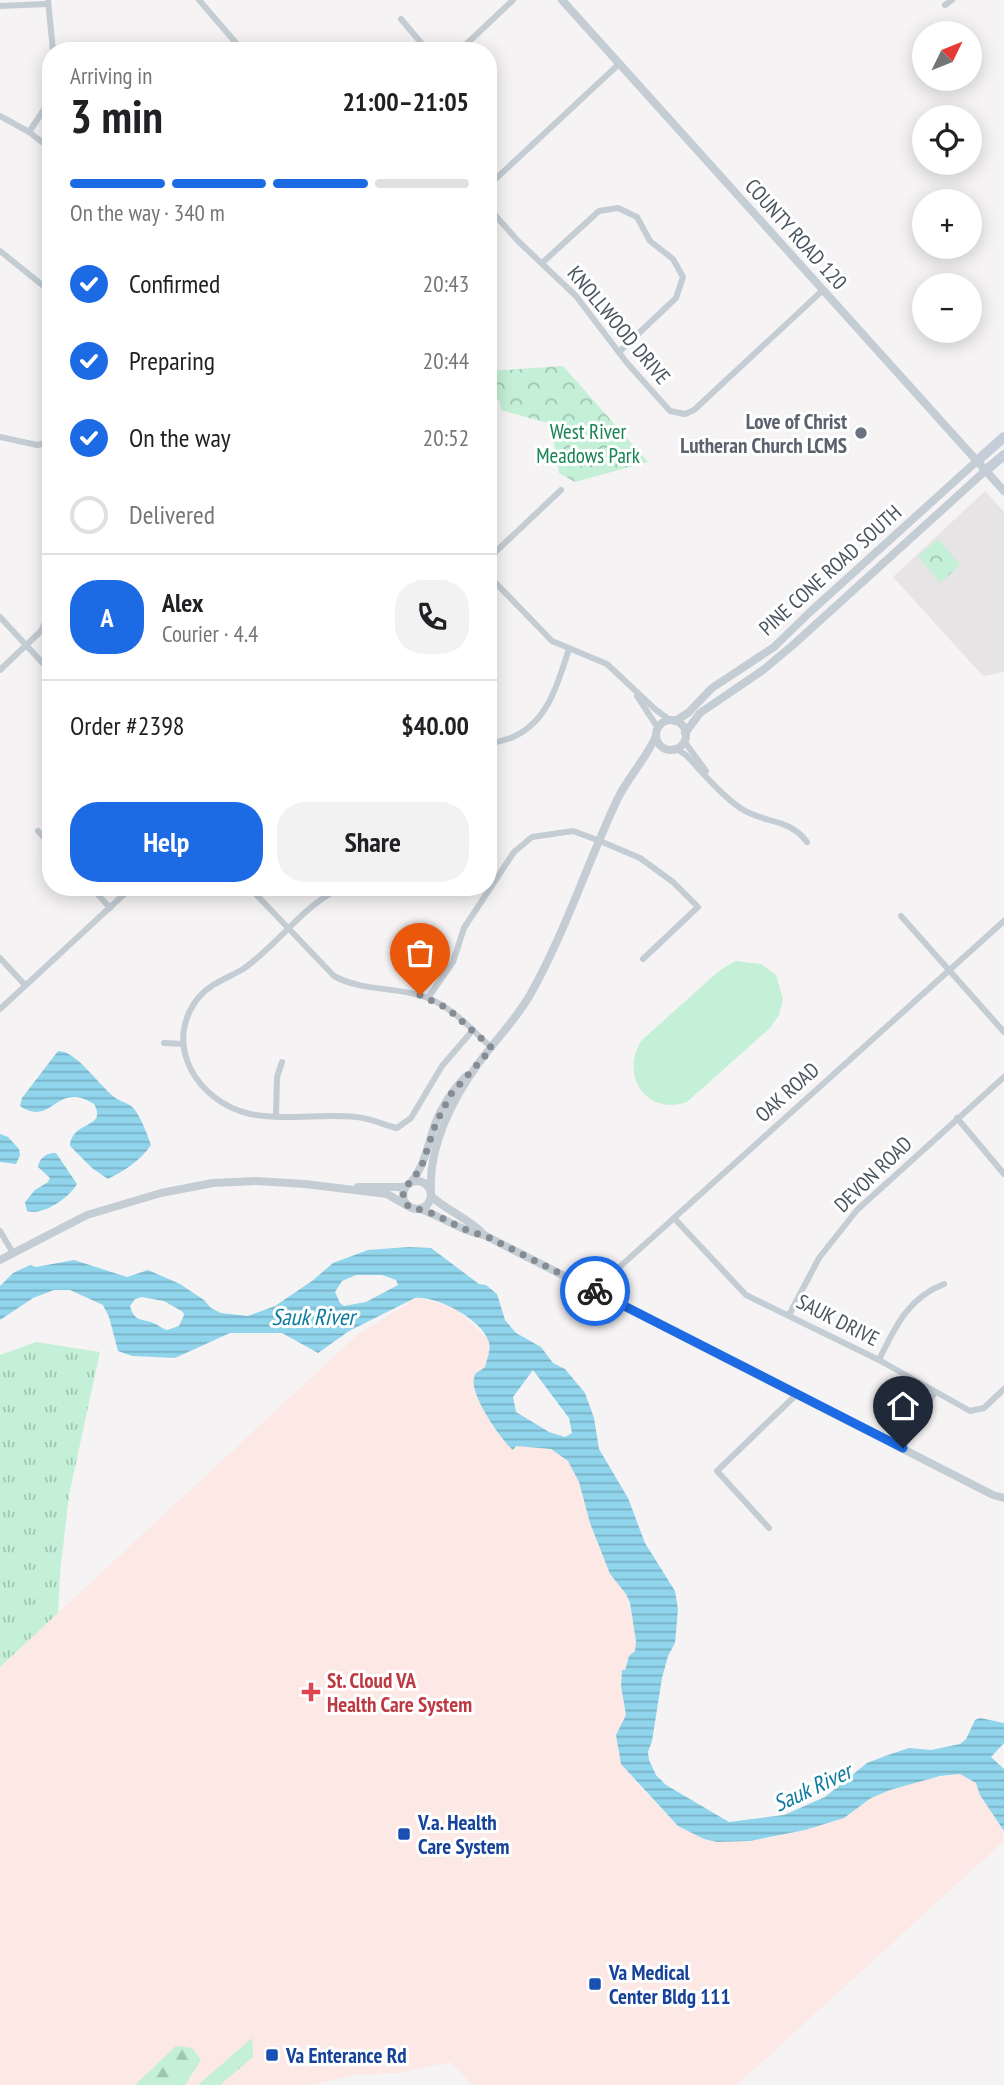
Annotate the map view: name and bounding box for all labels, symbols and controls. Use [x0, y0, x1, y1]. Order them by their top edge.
north arrow [912, 21, 982, 91]
map controls [912, 21, 982, 343]
text: Arriving in [70, 61, 152, 90]
text: 21:00–21:05 [342, 85, 469, 118]
text: 3 min [70, 86, 163, 146]
button: locate [912, 105, 982, 175]
street label: COUNTY ROAD 120 [739, 173, 853, 295]
button: + [912, 189, 982, 259]
text: On the way · 340 m [70, 198, 225, 227]
street label: KNOLLWOOD DRIVE [562, 260, 676, 390]
icon: check [70, 265, 108, 303]
text: Confirmed [129, 267, 220, 300]
text: 20:43 [423, 269, 469, 298]
button: − [912, 273, 982, 343]
icon: check [70, 342, 108, 380]
text: Preparing [129, 344, 215, 377]
text: 20:44 [423, 346, 469, 375]
place label: Love of Christ Lutheran Church LCMS [680, 408, 847, 459]
park label: West River Meadows Park [536, 418, 640, 469]
icon: check [70, 419, 108, 457]
text: On the way [129, 421, 231, 454]
text: 20:52 [423, 423, 469, 452]
marker: Love of Christ Lutheran Church LCMS [853, 425, 869, 441]
text: Delivered [129, 498, 215, 531]
street label: PINE CONE ROAD SOUTH [753, 499, 907, 641]
button: phone [395, 580, 469, 654]
text: Alex [162, 586, 203, 619]
text: A [100, 601, 114, 634]
text: Courier · 4.4 [162, 619, 258, 648]
text: Order #2398 [70, 709, 185, 742]
text: $40.00 [401, 709, 469, 742]
button: Help [70, 802, 263, 882]
button: Share [277, 802, 469, 882]
pin [390, 923, 450, 995]
icon: bag [401, 934, 439, 972]
street label: OAK ROAD [749, 1056, 825, 1128]
street label: DEVON ROAD [828, 1130, 918, 1218]
courier [560, 1256, 630, 1326]
icon: bike [576, 1272, 614, 1310]
street label: SAUK DRIVE [792, 1288, 884, 1352]
water label: Sauk River [271, 1302, 358, 1331]
pin [873, 1376, 933, 1448]
icon: home [884, 1387, 922, 1425]
place label: St. Cloud VA Health Care System [327, 1667, 472, 1718]
marker: St. Cloud VA Health Care System [301, 1682, 321, 1702]
water label: Sauk River [768, 1755, 859, 1818]
place label: V.a. Health Care System [417, 1809, 510, 1860]
marker: V.a. Health Care System [396, 1826, 412, 1842]
place label: Va Medical Center Bldg 111 [608, 1959, 730, 2010]
marker: Va Medical Center Bldg 111 [587, 1976, 603, 1992]
place label: Va Enterance Rd [285, 2042, 407, 2069]
marker: Va Enterance Rd [264, 2047, 280, 2063]

